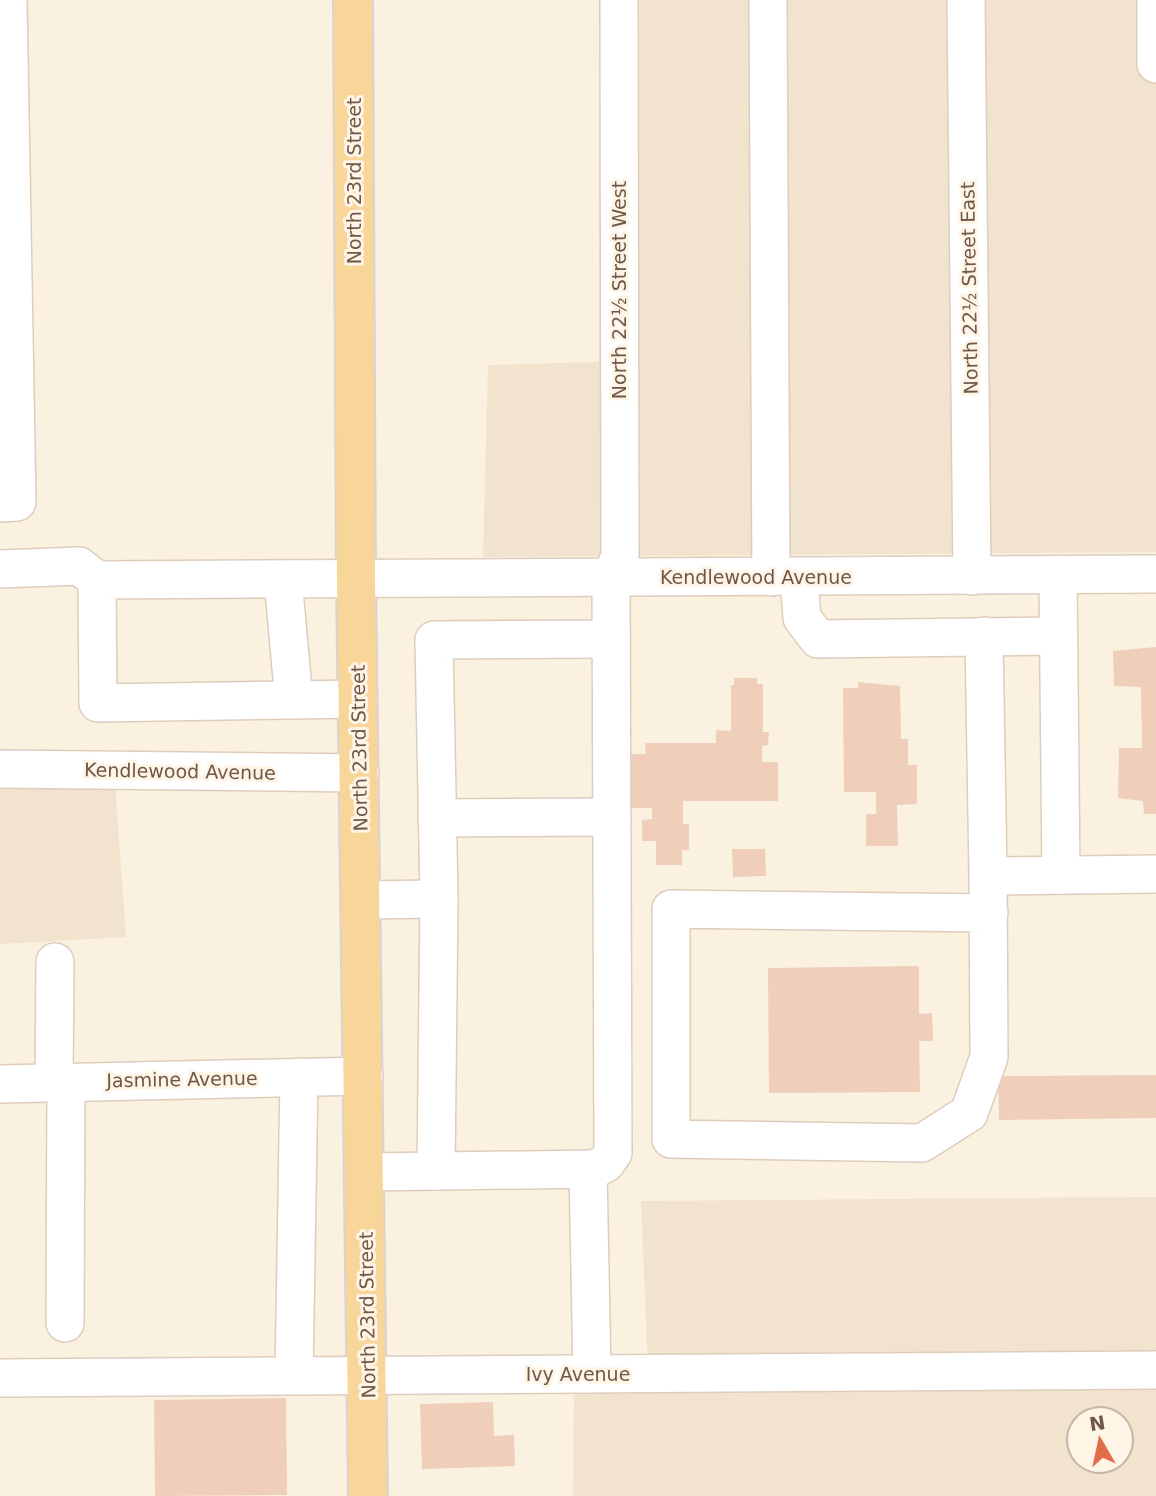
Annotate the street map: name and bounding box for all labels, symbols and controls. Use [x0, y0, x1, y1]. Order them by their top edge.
street label: North 23rd Street [343, 98, 365, 264]
street label: North 22½ Street West [608, 181, 630, 399]
street label: North 22½ Street East [956, 182, 982, 394]
street label: Kendlewood Avenue [660, 566, 852, 588]
street label: North 23rd Street [347, 664, 371, 832]
street label: Kendlewood Avenue [84, 758, 276, 784]
street label: Jasmine Avenue [105, 1067, 258, 1091]
street label: North 23rd Street [355, 1231, 379, 1399]
street label: Ivy Avenue [526, 1363, 630, 1385]
north arrow [1065, 1405, 1135, 1475]
text: N [1088, 1411, 1107, 1435]

